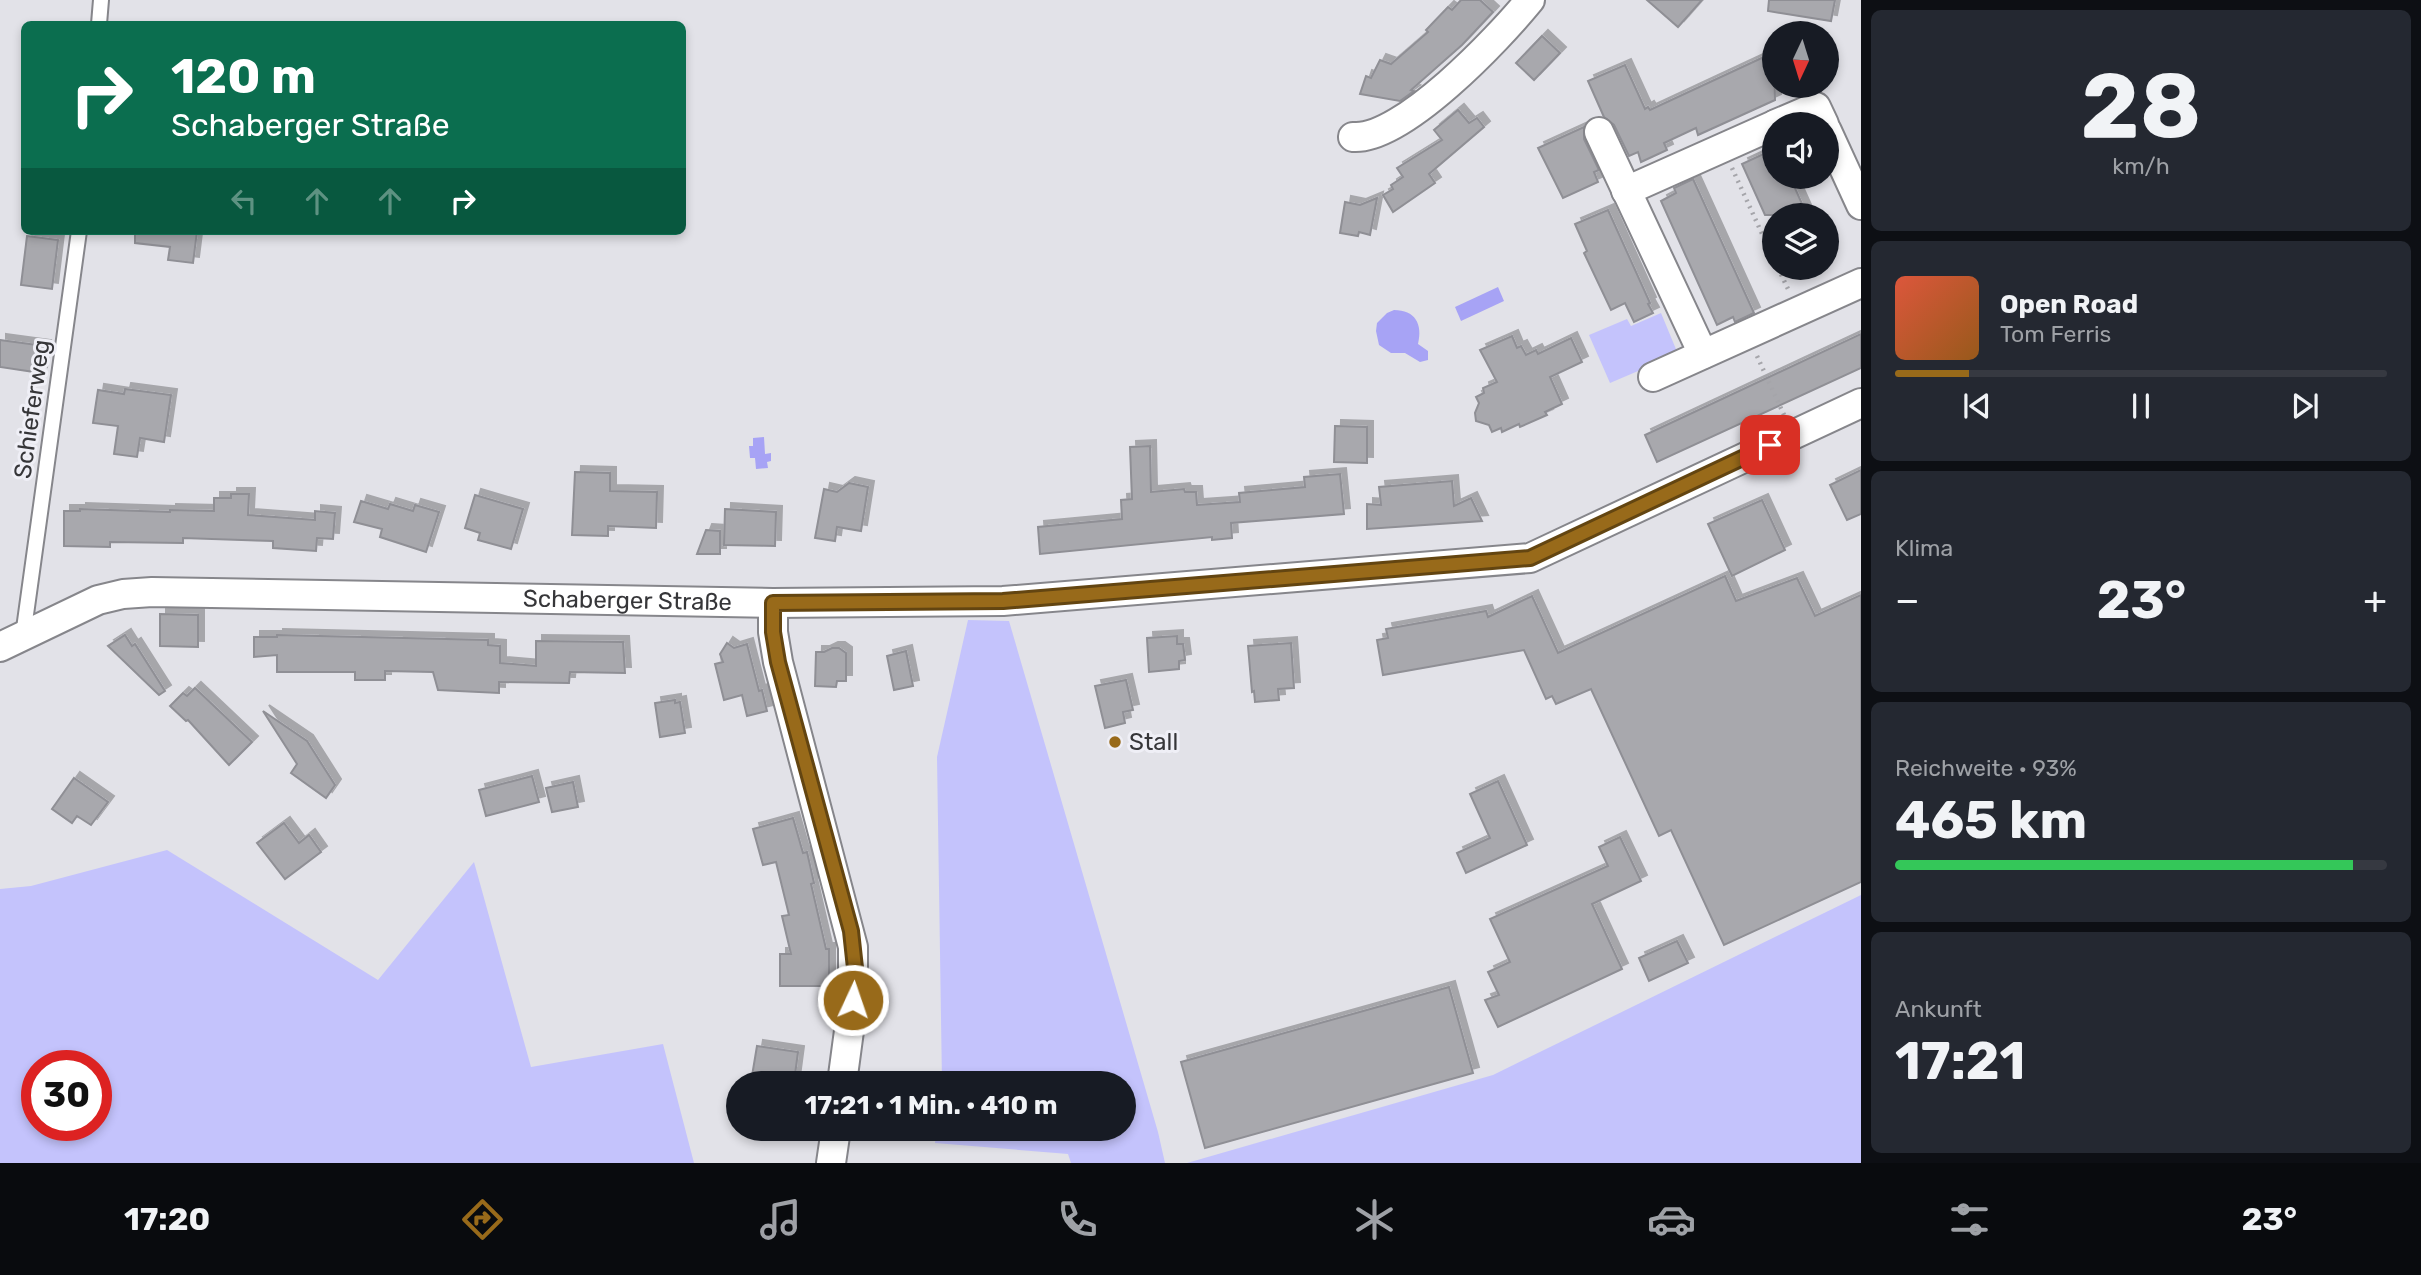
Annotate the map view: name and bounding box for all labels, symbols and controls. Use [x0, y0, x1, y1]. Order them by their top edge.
north arrow [1762, 21, 1839, 98]
map controls [1762, 21, 1839, 280]
text: 120 m [171, 47, 316, 105]
icon: right [56, 49, 147, 140]
text: 28 [2081, 52, 2201, 160]
text: Schaberger Straße [171, 106, 450, 144]
button: sound [1762, 112, 1839, 189]
text: km/h [2112, 152, 2170, 180]
icon: left [225, 182, 263, 220]
icon: ahead [298, 182, 336, 220]
icon: ahead [371, 182, 409, 220]
icon: right [444, 182, 482, 220]
button: layers [1762, 203, 1839, 280]
text: Open Road [2000, 289, 2138, 320]
text: Tom Ferris [2000, 320, 2111, 348]
street label: Schieferweg [8, 338, 56, 480]
icon: previous [1958, 387, 1996, 425]
icon: pause [2122, 387, 2160, 425]
icon: next [2286, 387, 2324, 425]
pin [1740, 415, 1800, 475]
icon: arrive [1751, 426, 1789, 464]
text: Klima [1895, 534, 1953, 562]
text: 23° [2097, 569, 2186, 631]
text: − [1895, 577, 1920, 623]
text: + [2363, 577, 2387, 623]
street label: Schaberger Straße [523, 585, 732, 616]
place label: Stall [1129, 728, 1178, 756]
marker: Stall [1107, 734, 1123, 750]
text: Reichweite · 93% [1895, 754, 2077, 782]
text: 465 km [1895, 789, 2087, 851]
position arrow [816, 963, 890, 1037]
text: Ankunft [1895, 995, 1982, 1023]
text: 17:21 [1895, 1030, 2025, 1092]
speed limit sign: 30 [21, 1050, 112, 1141]
text: 17:21 · 1 Min. · 410 m [804, 1090, 1058, 1121]
icon: directions [458, 1195, 507, 1244]
icon: music [756, 1195, 805, 1244]
icon: phone [1053, 1195, 1102, 1244]
icon: climate [1350, 1195, 1399, 1244]
icon: car [1647, 1195, 1696, 1244]
icon: filters [1945, 1195, 1994, 1244]
text: 17:20 [124, 1200, 210, 1238]
text: 23° [2242, 1200, 2297, 1238]

